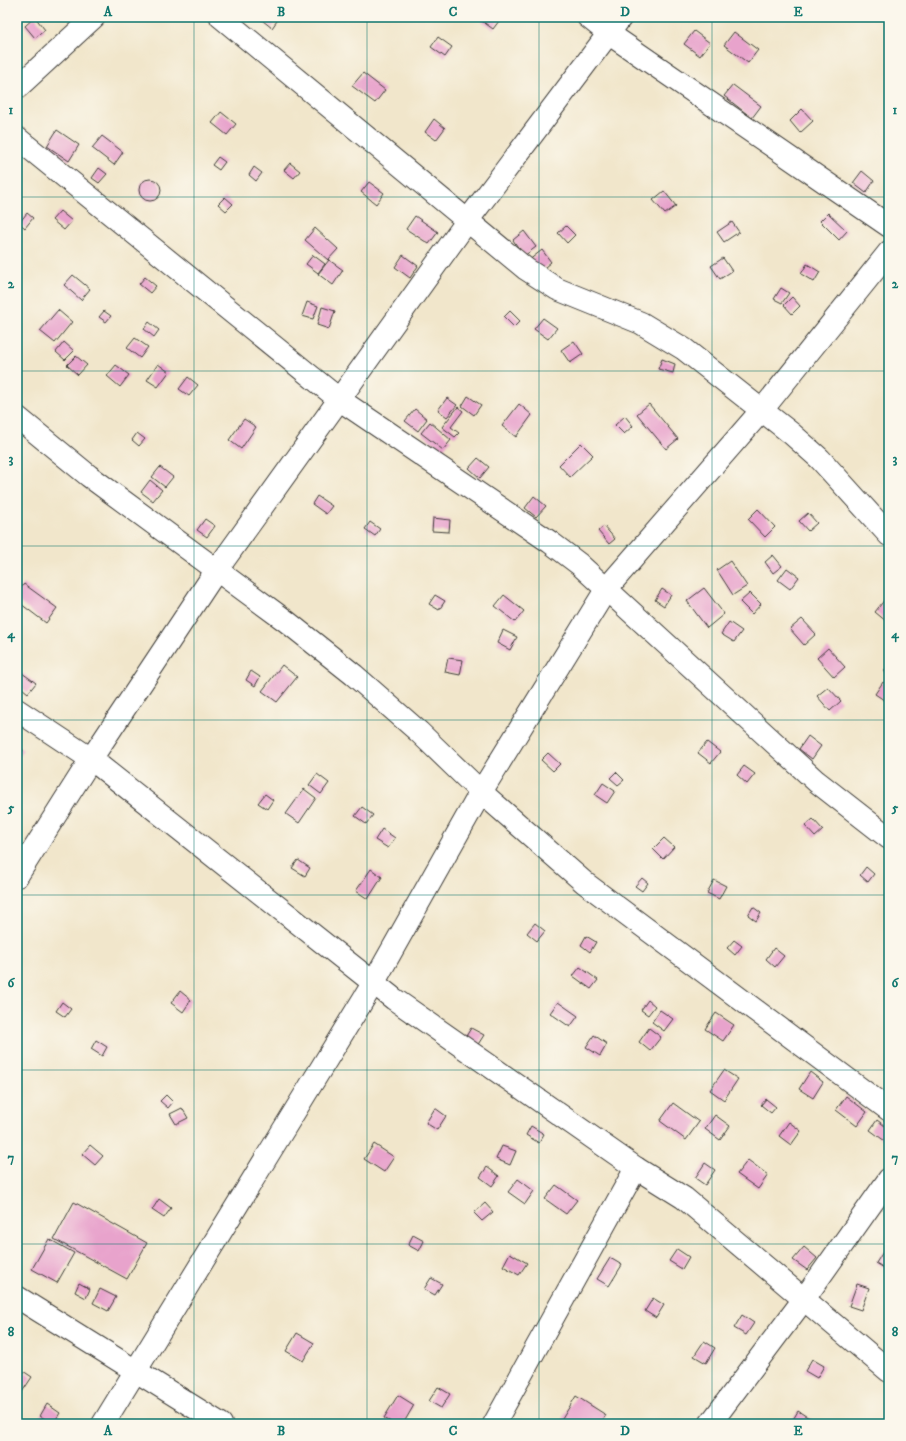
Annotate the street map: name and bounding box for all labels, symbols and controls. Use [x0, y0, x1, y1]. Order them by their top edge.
text: A [103, 4, 113, 20]
text: B [277, 4, 285, 20]
text: C [449, 4, 458, 20]
text: D [620, 4, 630, 20]
text: E [793, 4, 803, 20]
text: 1 [9, 102, 14, 118]
text: 1 [893, 102, 898, 118]
text: 2 [8, 276, 15, 292]
text: 2 [892, 276, 899, 292]
text: 3 [9, 451, 14, 467]
text: 3 [893, 451, 898, 467]
text: 4 [6, 626, 15, 643]
text: 4 [890, 626, 899, 643]
text: 5 [7, 800, 15, 816]
text: 5 [891, 800, 899, 816]
text: 6 [8, 975, 16, 991]
text: 6 [892, 975, 900, 991]
text: 7 [8, 1150, 15, 1166]
text: 7 [892, 1150, 899, 1166]
text: 8 [8, 1324, 15, 1340]
text: 8 [892, 1324, 899, 1340]
text: A [103, 1423, 113, 1439]
text: B [277, 1423, 285, 1439]
text: C [449, 1423, 458, 1439]
text: D [620, 1423, 630, 1439]
text: E [793, 1423, 803, 1439]

